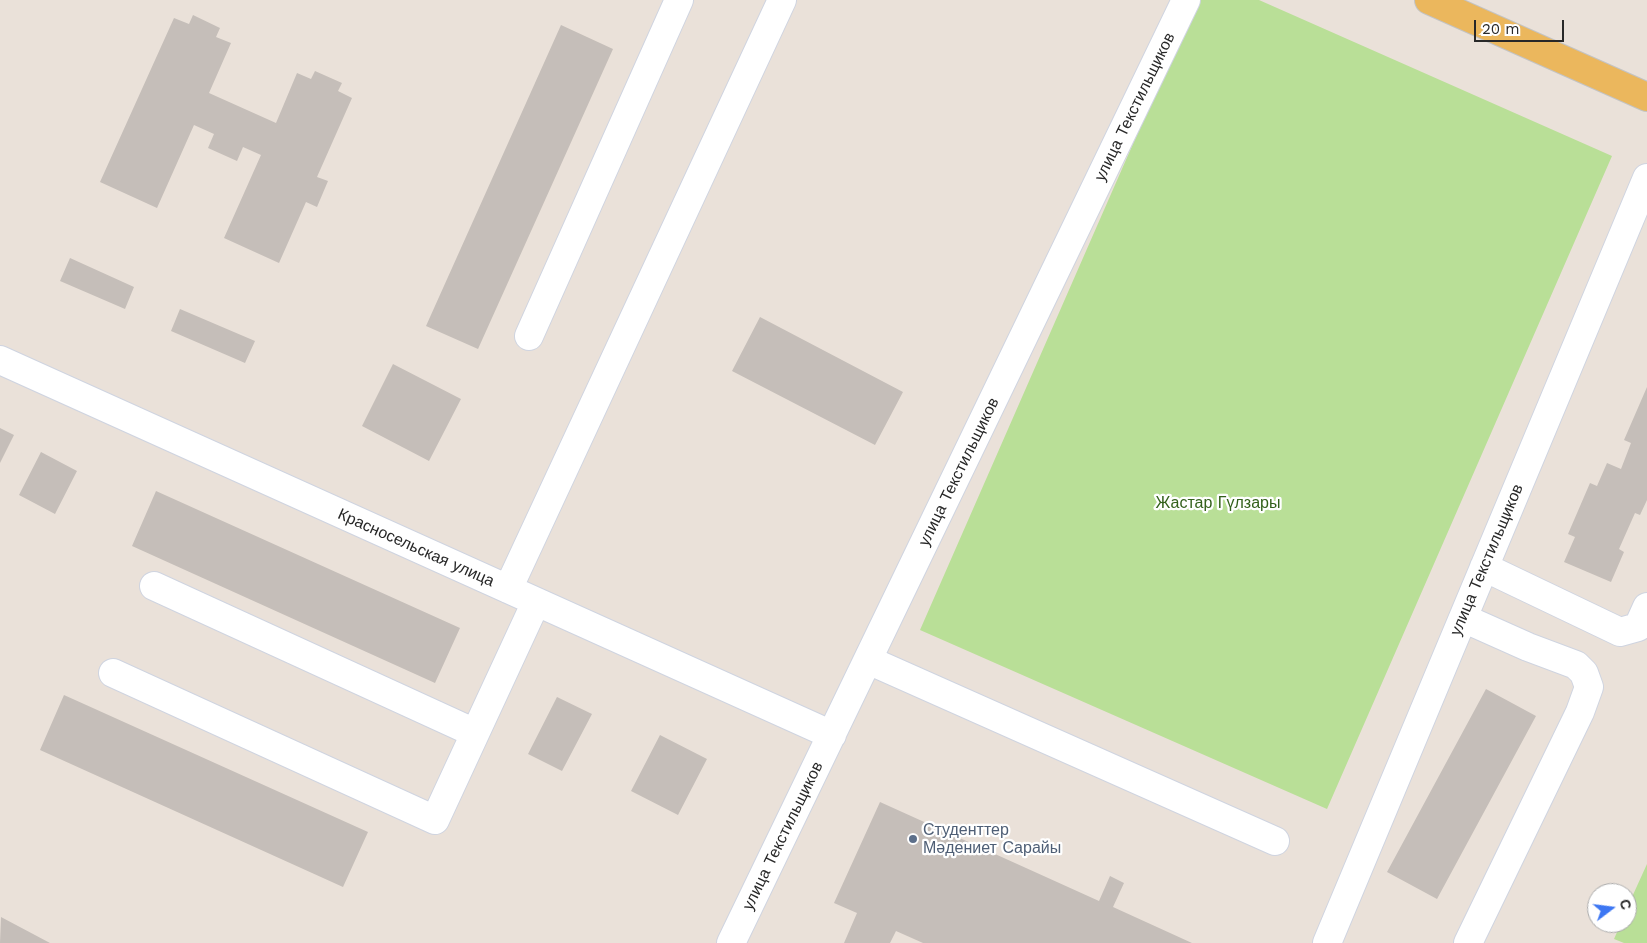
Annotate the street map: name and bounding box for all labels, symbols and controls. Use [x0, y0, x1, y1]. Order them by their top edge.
scale bar [1477, 10, 1567, 42]
text: 20 m [1482, 20, 1520, 38]
street label: улица Текстильщиков [1091, 30, 1179, 184]
street label: улица Текстильщиков [915, 395, 1003, 549]
street label: улица Текстильщиков [1446, 481, 1528, 639]
park label: Жастар Гүлзары [1156, 493, 1280, 513]
street label: Красносельская улица [335, 505, 497, 591]
street label: улица Текстильщиков [739, 759, 827, 913]
place label: Студенттер Мәдениет Сарайы [923, 820, 1061, 858]
marker: Студенттер Мәдениет Сарайы [907, 833, 919, 845]
north arrow [1587, 883, 1637, 933]
text: С [1616, 897, 1635, 911]

